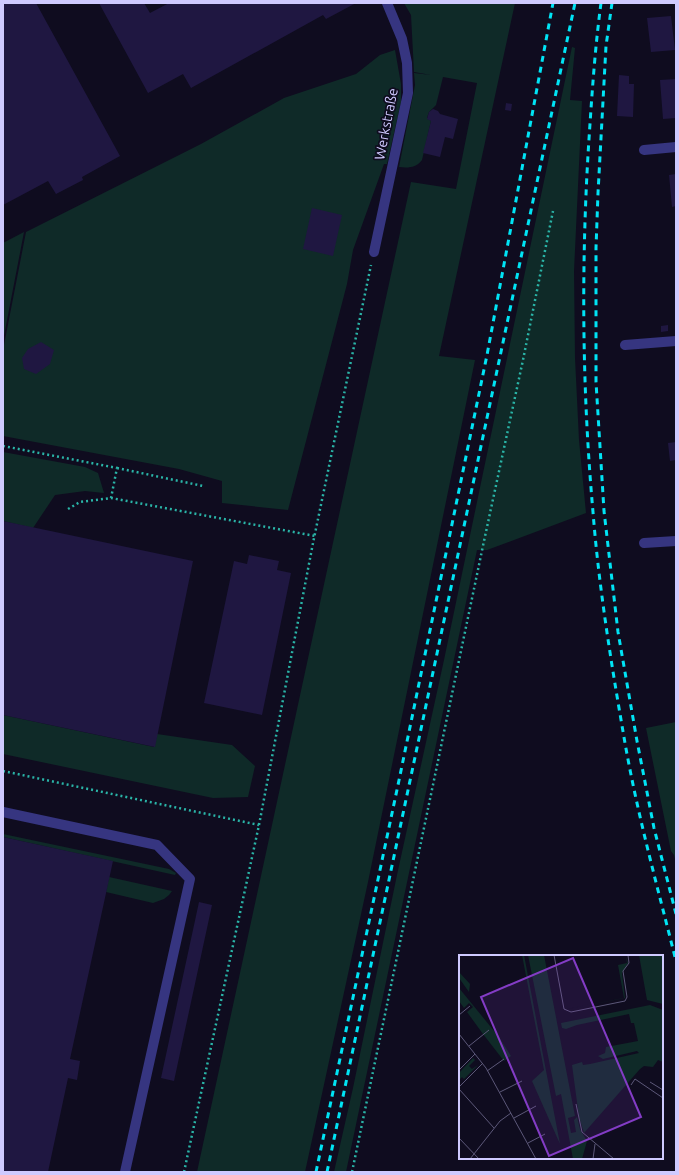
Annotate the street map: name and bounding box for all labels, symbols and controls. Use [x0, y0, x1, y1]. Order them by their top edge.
street label: Werkstraße [371, 87, 401, 161]
inset map [459, 955, 663, 1159]

